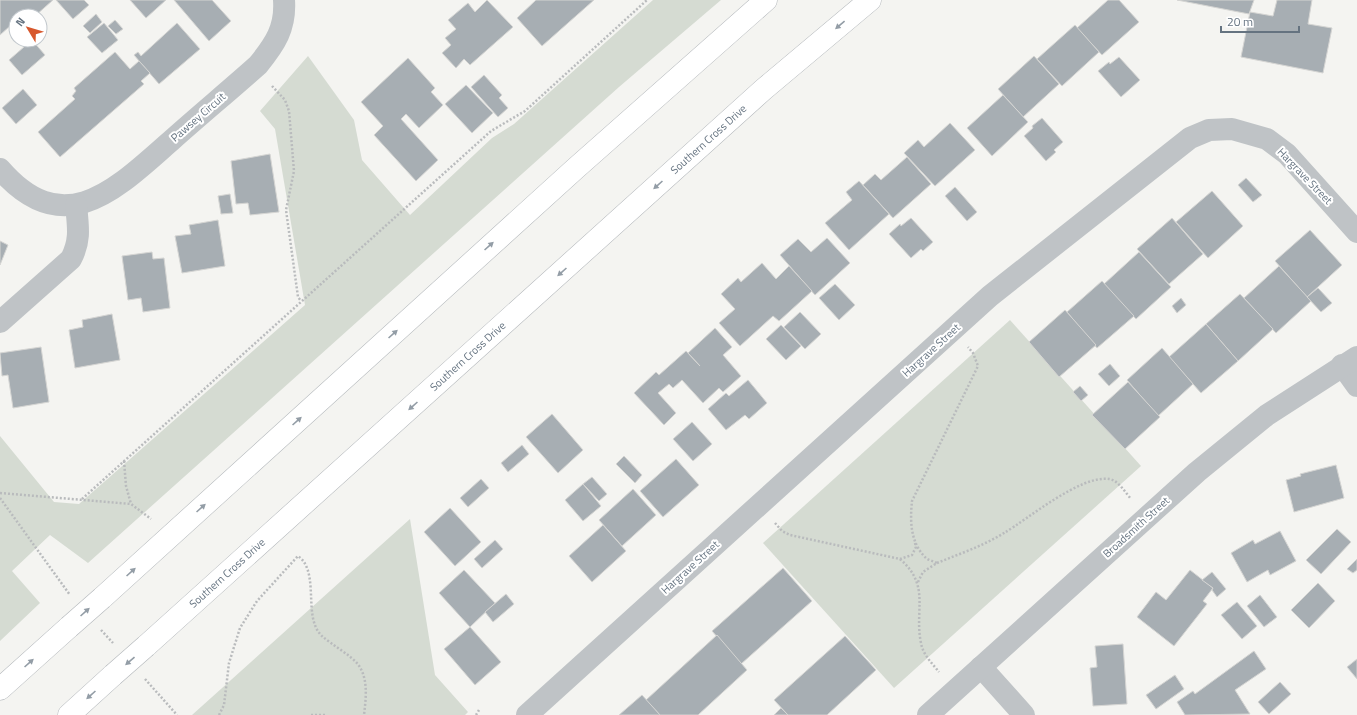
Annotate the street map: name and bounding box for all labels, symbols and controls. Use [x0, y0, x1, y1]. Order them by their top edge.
north arrow [8, 8, 48, 48]
scale bar [1221, 8, 1299, 34]
text: 20 m [1227, 12, 1253, 31]
text: N [11, 14, 29, 30]
one-way arrow [835, 21, 845, 30]
street label: Pawsey Circuit [167, 89, 229, 145]
street label: Southern Cross Drive [667, 100, 750, 178]
street label: Hargrave Street [1274, 144, 1336, 208]
one-way arrow [653, 180, 663, 189]
one-way arrow [484, 242, 495, 251]
one-way arrow [556, 267, 567, 276]
street label: Southern Cross Drive [426, 317, 509, 395]
street label: Hargrave Street [898, 320, 964, 380]
one-way arrow [388, 329, 398, 338]
one-way arrow [408, 401, 418, 410]
one-way arrow [292, 416, 302, 426]
street label: Broadsmith Street [1099, 493, 1173, 561]
one-way arrow [196, 504, 206, 513]
street label: Southern Cross Drive [185, 534, 269, 612]
street label: Hargrave Street [657, 537, 723, 597]
one-way arrow [126, 567, 136, 576]
one-way arrow [80, 608, 91, 617]
one-way arrow [125, 656, 135, 665]
one-way arrow [24, 658, 34, 668]
one-way arrow [86, 690, 96, 700]

